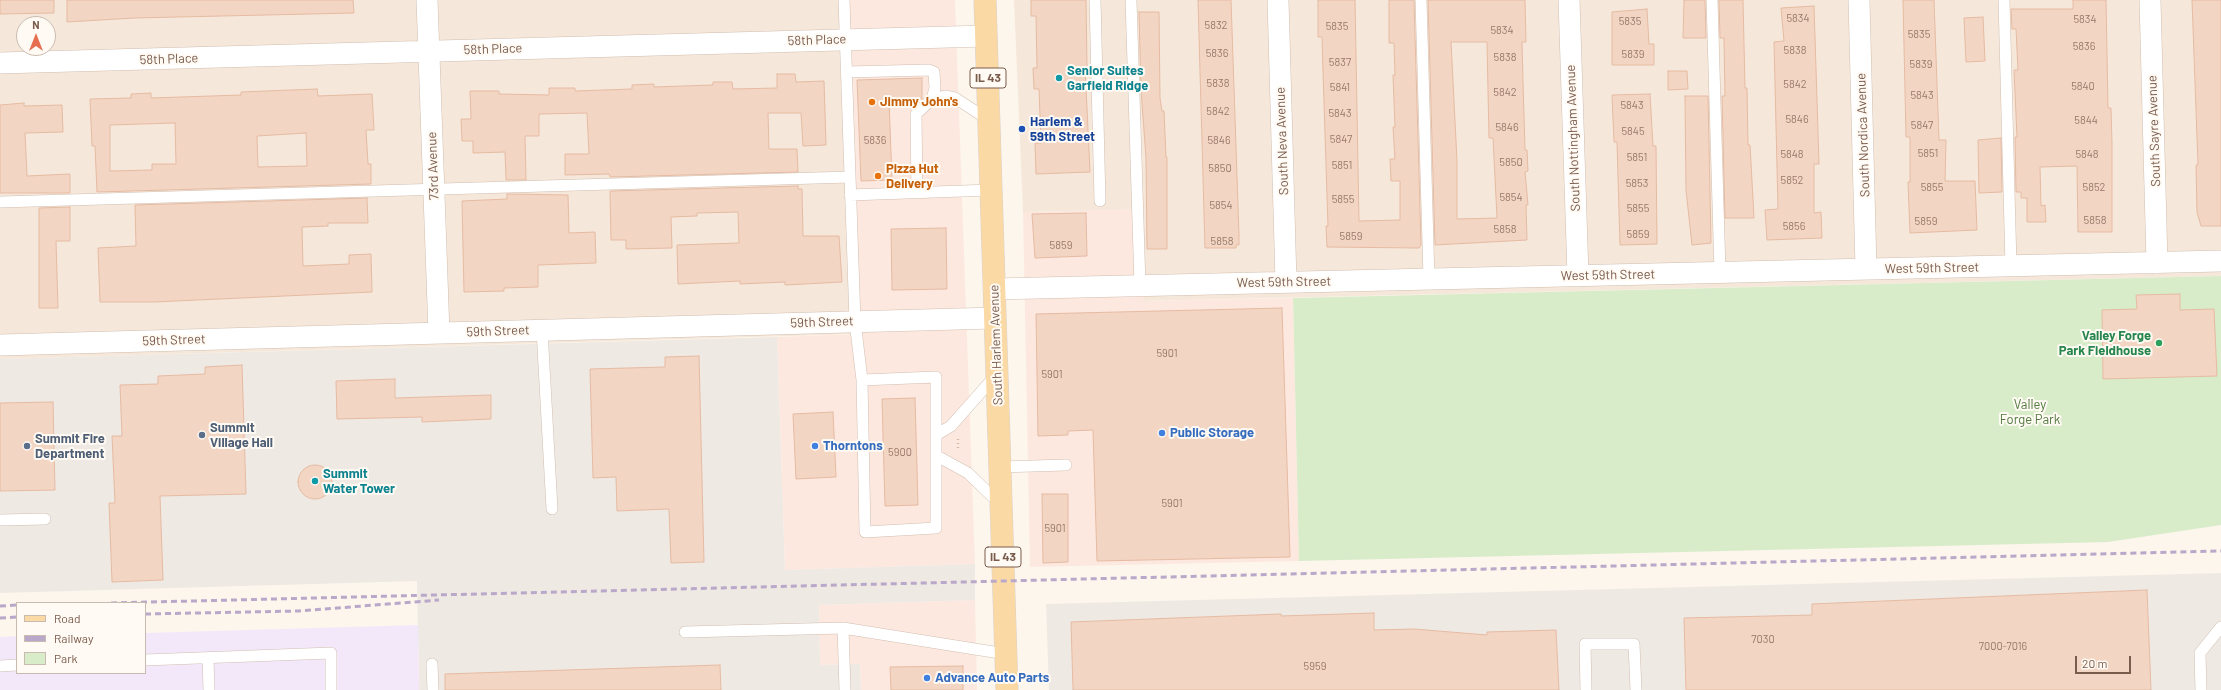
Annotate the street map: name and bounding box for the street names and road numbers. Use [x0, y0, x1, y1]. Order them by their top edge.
street label: 58th Place [787, 31, 847, 49]
street label: 58th Place [463, 40, 523, 58]
street label: 58th Place [139, 50, 199, 68]
street label: South Nottingham Avenue [1563, 64, 1583, 212]
road number: IL 43 [970, 68, 1006, 88]
street label: South Nordica Avenue [1853, 73, 1873, 197]
street label: South Sayre Avenue [2144, 75, 2164, 187]
street label: South Neva Avenue [1272, 87, 1292, 195]
street label: 73rd Avenue [424, 131, 442, 201]
street label: West 59th Street [1885, 259, 1979, 277]
street label: West 59th Street [1561, 266, 1655, 284]
street label: West 59th Street [1237, 273, 1331, 291]
street label: South Harlem Avenue [986, 285, 1006, 405]
street label: 59th Street [790, 313, 854, 331]
street label: 59th Street [466, 322, 530, 340]
street label: 59th Street [142, 331, 206, 349]
road number: IL 43 [985, 547, 1021, 567]

